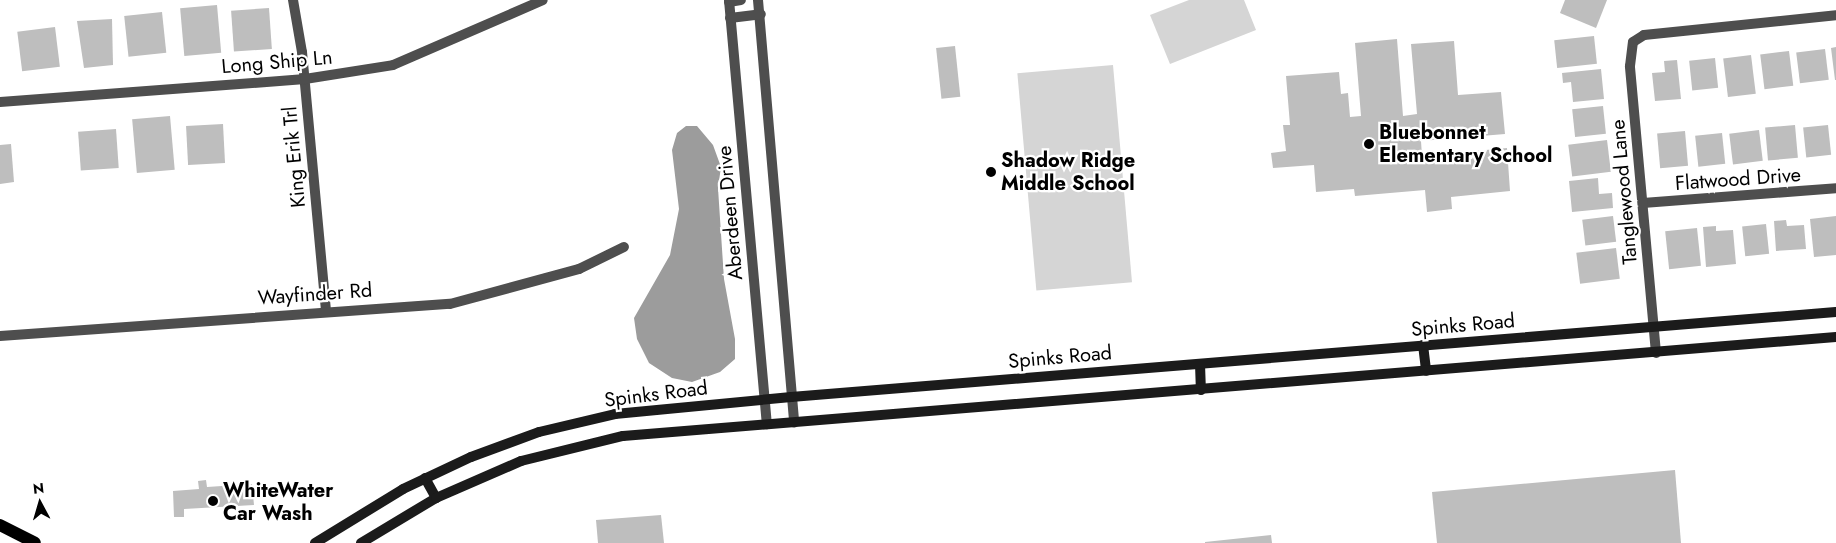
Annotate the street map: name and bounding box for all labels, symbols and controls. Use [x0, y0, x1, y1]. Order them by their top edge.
street label: Long Ship Ln [220, 45, 334, 79]
street label: King Erik Trl [278, 105, 310, 209]
street label: Tanglewood Lane [1606, 119, 1642, 265]
place label: Bluebonnet Elementary School [1379, 120, 1552, 167]
marker: Bluebonnet Elementary School [1363, 138, 1375, 150]
street label: Aberdeen Drive [712, 145, 748, 281]
place label: Shadow Ridge Middle School [1001, 148, 1135, 195]
street label: Flatwood Drive [1674, 163, 1802, 195]
marker: Shadow Ridge Middle School [985, 166, 997, 178]
street label: Wayfinder Rd [257, 278, 373, 310]
street label: Spinks Road [1410, 309, 1516, 341]
street label: Spinks Road [1007, 341, 1113, 373]
street label: Spinks Road [603, 376, 709, 412]
north arrow [15, 478, 65, 528]
text: N [32, 478, 45, 499]
place label: WhiteWater Car Wash [223, 478, 334, 525]
marker: WhiteWater Car Wash [207, 495, 219, 507]

